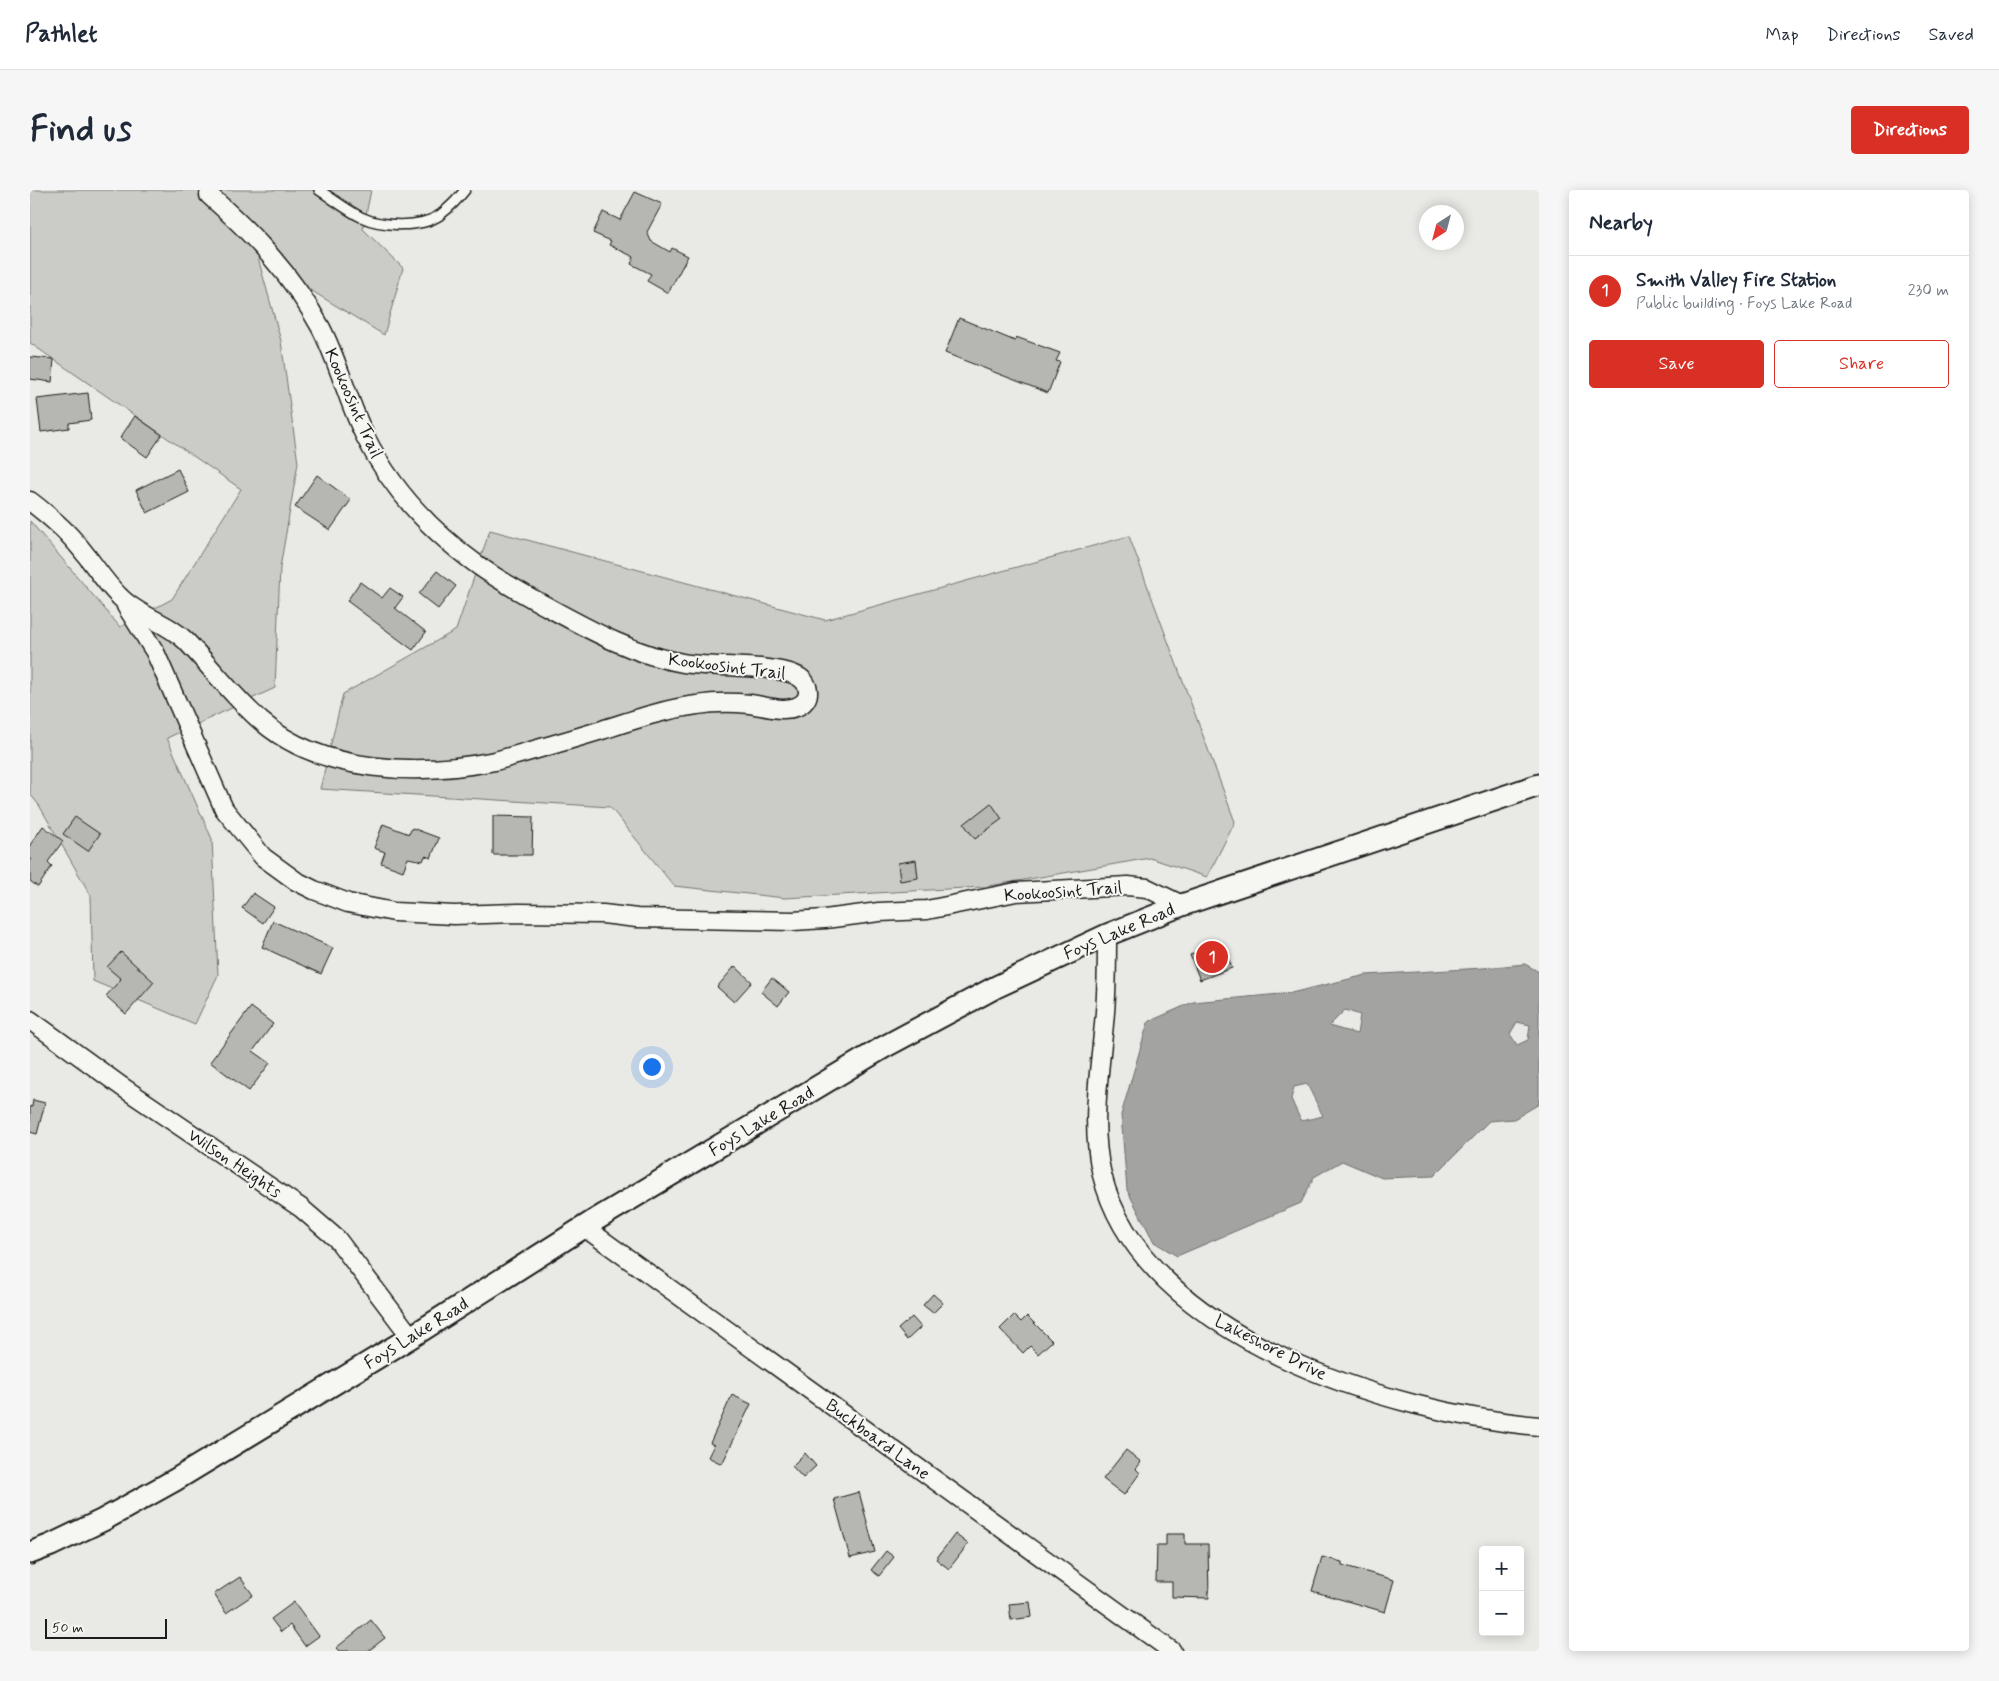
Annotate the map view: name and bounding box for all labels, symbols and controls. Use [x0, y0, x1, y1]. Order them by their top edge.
text: Pathlet [25, 19, 97, 50]
text: Map [1766, 23, 1799, 47]
text: Directions [1827, 23, 1901, 47]
text: Saved [1929, 23, 1974, 47]
button: Directions [1851, 106, 1969, 154]
text: Find us [30, 107, 132, 153]
north arrow [1419, 205, 1464, 250]
text: Nearby [1589, 209, 1653, 237]
text: Smith Valley Fire Station [1636, 268, 1836, 293]
text: 1 [1601, 280, 1609, 301]
text: 230 m [1908, 280, 1949, 301]
text: Public building · Foys Lake Road [1636, 293, 1852, 314]
button: Save [1589, 340, 1764, 388]
button: Share [1774, 340, 1949, 388]
street label: Kookoosint Trail [318, 345, 388, 462]
street label: Kookoosint Trail [667, 648, 787, 686]
street label: Kookoosint Trail [1003, 876, 1123, 908]
street label: Foys Lake Road [1060, 898, 1179, 966]
pin: 1 [1196, 938, 1228, 976]
your location [639, 1054, 665, 1080]
street label: Foys Lake Road [704, 1081, 819, 1163]
street label: Wilson Heights [183, 1124, 286, 1204]
street label: Foys Lake Road [360, 1292, 473, 1375]
street label: Lakeshore Drive [1210, 1309, 1331, 1387]
street label: Buckboard Lane [820, 1394, 934, 1486]
map controls [1479, 1546, 1524, 1636]
button: + [1479, 1546, 1524, 1591]
button: − [1479, 1591, 1524, 1636]
scale bar [45, 1616, 168, 1639]
text: 50 m [52, 1619, 83, 1637]

